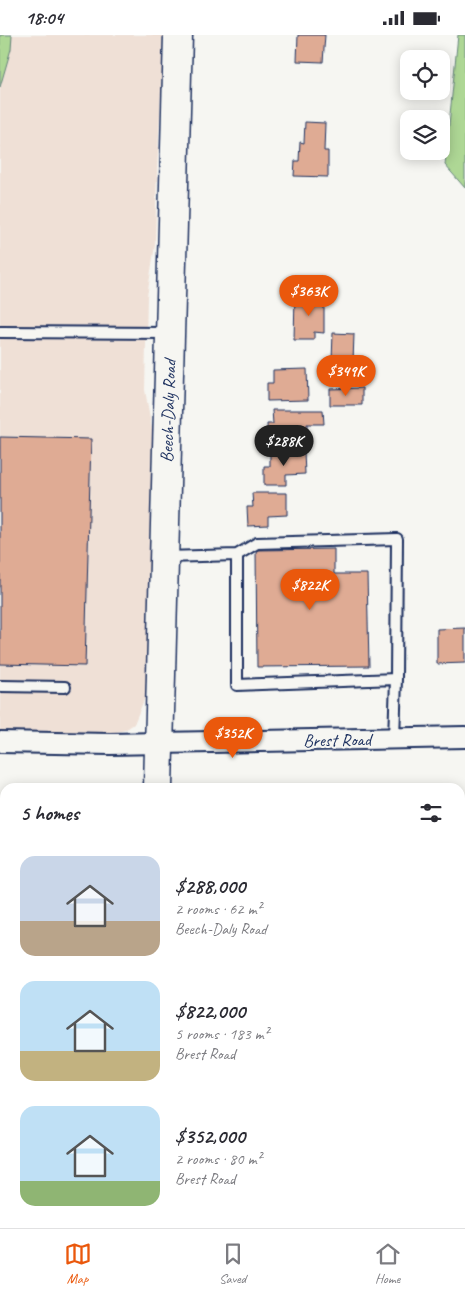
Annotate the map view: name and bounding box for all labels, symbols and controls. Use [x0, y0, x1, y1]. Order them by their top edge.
text: 18:04 [25, 6, 63, 30]
map controls [400, 50, 450, 160]
button: locate [400, 50, 450, 100]
button: layers [400, 110, 450, 160]
pin: $363K [274, 275, 344, 317]
text: $363K [290, 281, 328, 301]
pin: $349K [311, 355, 381, 397]
street label: Beech-Daly Road [155, 356, 181, 463]
text: $349K [328, 361, 364, 381]
pin: $288K [249, 425, 319, 467]
text: $288K [266, 431, 302, 451]
pin: $822K [275, 569, 345, 611]
text: $822K [292, 575, 328, 595]
pin: $352K [198, 717, 268, 759]
text: $352K [215, 723, 251, 743]
street label: Brest Road [303, 728, 374, 752]
icon: filters [417, 799, 445, 827]
text: 5 homes [20, 800, 79, 826]
text: $288,000 [175, 873, 245, 899]
icon: home [60, 876, 120, 936]
text: 2 rooms · 62 m² [175, 899, 261, 919]
text: Beech-Daly Road [175, 919, 267, 939]
text: $822,000 [175, 998, 245, 1024]
icon: home [60, 1001, 120, 1061]
text: 5 rooms · 183 m² [175, 1024, 269, 1044]
text: Brest Road [175, 1044, 235, 1064]
text: $352,000 [175, 1123, 245, 1149]
icon: home [60, 1126, 120, 1186]
text: 2 rooms · 80 m² [175, 1149, 261, 1169]
text: Brest Road [175, 1169, 235, 1189]
tab: Map [64, 1240, 92, 1287]
tab: Saved [219, 1240, 247, 1287]
tab: Home [374, 1240, 402, 1287]

